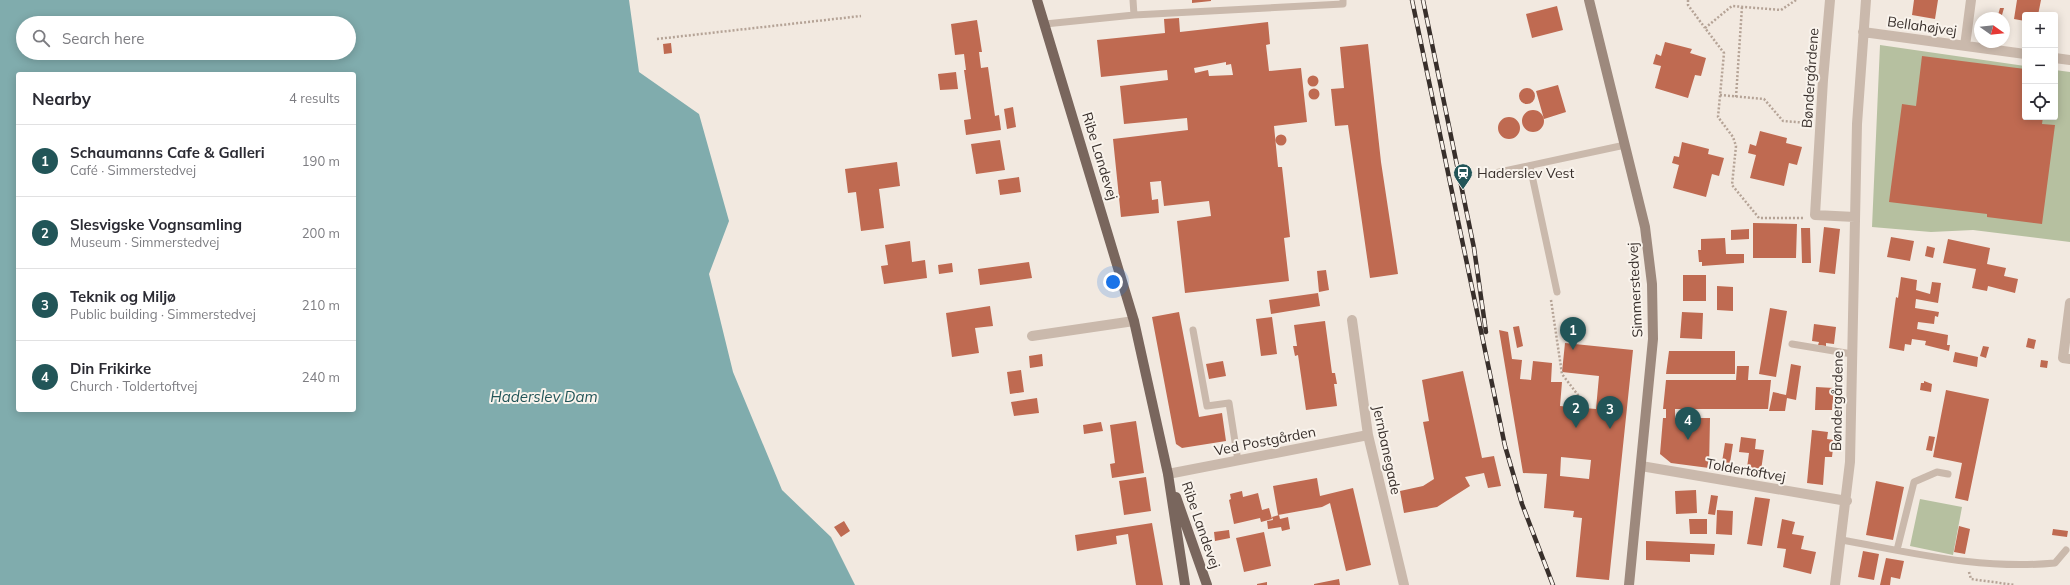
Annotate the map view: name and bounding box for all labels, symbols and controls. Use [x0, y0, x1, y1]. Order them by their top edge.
street label: Bellahøjvej [1886, 12, 1958, 40]
north arrow [1974, 12, 2010, 48]
map controls [2022, 12, 2058, 120]
button: + [2022, 12, 2058, 48]
search box [16, 16, 356, 60]
icon: search [30, 27, 52, 49]
street label: Bøndergårdene [1798, 27, 1822, 129]
text: Search here [62, 29, 144, 48]
button: − [2022, 48, 2058, 84]
button: locate [2022, 84, 2058, 120]
text: Nearby [32, 88, 91, 109]
text: 4 results [289, 90, 340, 106]
street label: Ribe Landevej [1078, 110, 1122, 202]
text: Schaumanns Cafe & Galleri [70, 143, 265, 162]
text: 1 [41, 153, 49, 169]
text: 190 m [302, 153, 340, 169]
text: Café · Simmerstedvej [70, 162, 196, 178]
station icon: Haderslev Vest [1452, 162, 1474, 190]
place label: Haderslev Vest [1477, 164, 1574, 182]
text: Slesvigske Vognsamling [70, 215, 242, 234]
text: 2 [41, 225, 49, 241]
text: 200 m [302, 225, 340, 241]
text: Museum · Simmerstedvej [70, 234, 219, 250]
street label: Simmerstedvej [1624, 242, 1646, 338]
your location [1103, 272, 1123, 292]
text: Teknik og Miljø [70, 287, 176, 306]
text: 3 [41, 297, 49, 313]
text: 210 m [302, 297, 340, 313]
text: Public building · Simmerstedvej [70, 306, 256, 322]
pin: 1 [1560, 317, 1586, 350]
street label: Bøndergårdene [1827, 351, 1847, 451]
text: Din Frikirke [70, 359, 151, 378]
text: 4 [41, 369, 49, 385]
text: 240 m [302, 369, 340, 385]
text: Church · Toldertoftvej [70, 378, 197, 394]
water label: Haderslev Dam [490, 387, 598, 406]
pin: 2 [1563, 395, 1589, 428]
pin: 3 [1597, 396, 1623, 429]
street label: Jernbanegade [1369, 404, 1405, 496]
pin: 4 [1675, 407, 1701, 440]
street label: Ved Postgården [1213, 422, 1317, 460]
street label: Toldertoftvej [1705, 454, 1787, 486]
street label: Ribe Landevej [1178, 479, 1224, 571]

